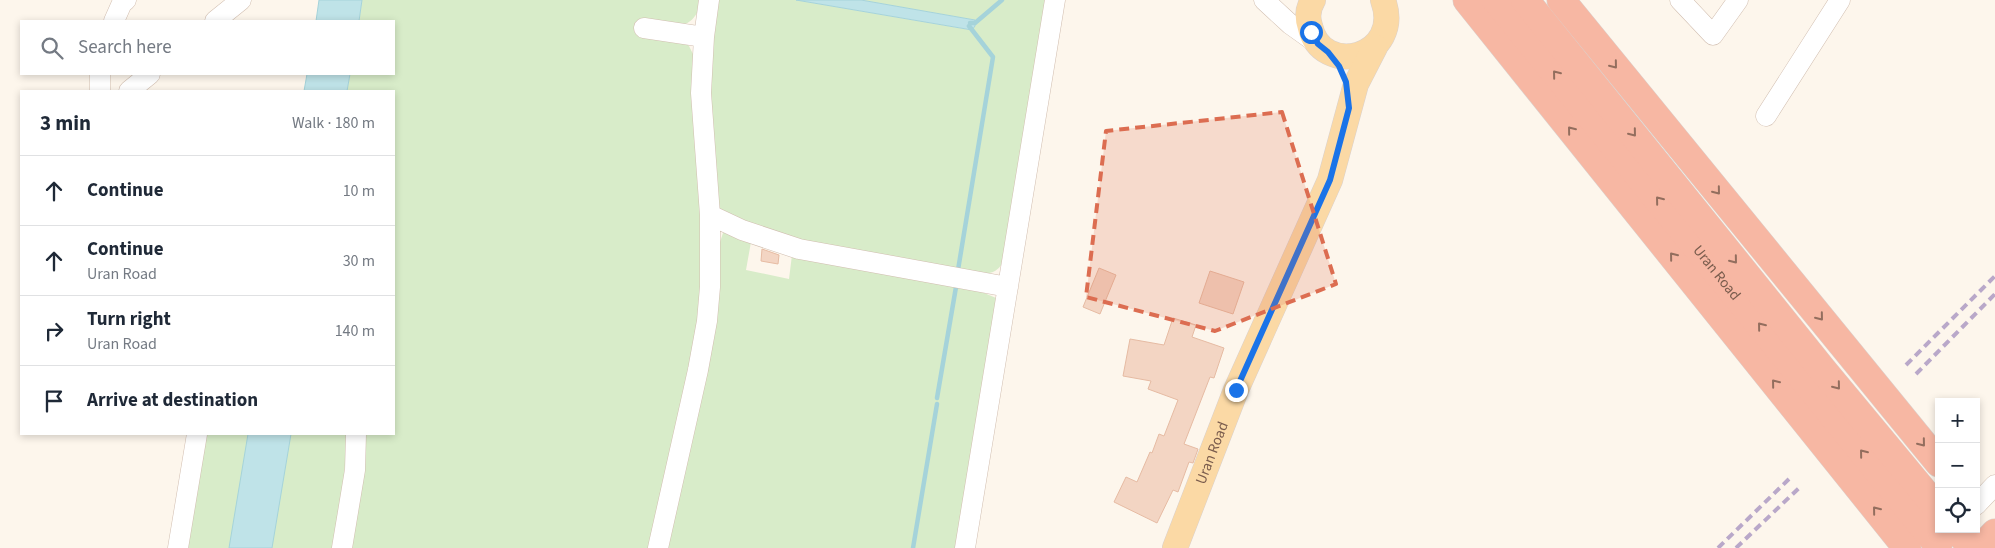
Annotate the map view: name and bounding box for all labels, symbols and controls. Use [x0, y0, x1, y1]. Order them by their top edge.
search box [20, 20, 395, 75]
route start [1300, 21, 1323, 44]
icon: search [38, 34, 66, 62]
text: Search here [78, 34, 172, 61]
one-way arrow [1609, 59, 1617, 68]
one-way arrow [1554, 71, 1562, 80]
text: 3 min [40, 108, 91, 138]
text: Walk · 180 m [292, 112, 375, 134]
one-way arrow [1569, 127, 1577, 136]
one-way arrow [1627, 128, 1636, 137]
icon: ahead [40, 177, 68, 205]
text: Continue [87, 177, 164, 204]
text: 10 m [343, 180, 375, 202]
one-way arrow [1711, 185, 1719, 194]
one-way arrow [1656, 197, 1664, 206]
text: Continue [87, 236, 164, 263]
street label: Uran Road [1688, 241, 1746, 305]
icon: ahead [40, 247, 68, 275]
text: 30 m [343, 250, 375, 272]
one-way arrow [1669, 253, 1678, 262]
one-way arrow [1729, 254, 1737, 263]
text: Uran Road [87, 263, 157, 285]
text: Turn right [87, 306, 171, 333]
one-way arrow [1814, 311, 1822, 320]
icon: right [40, 317, 68, 345]
text: 140 m [335, 320, 375, 342]
one-way arrow [1758, 323, 1767, 332]
text: Uran Road [87, 333, 157, 355]
route end [1225, 379, 1248, 402]
one-way arrow [1772, 380, 1780, 389]
one-way arrow [1831, 381, 1840, 390]
icon: arrive [40, 387, 68, 415]
text: Arrive at destination [87, 387, 258, 414]
map controls [1935, 398, 1980, 533]
button: + [1935, 398, 1980, 443]
street label: Uran Road [1191, 419, 1234, 487]
one-way arrow [1917, 437, 1925, 446]
button: − [1935, 443, 1980, 488]
one-way arrow [1860, 449, 1869, 458]
button: locate [1935, 488, 1980, 533]
one-way arrow [1874, 507, 1882, 516]

